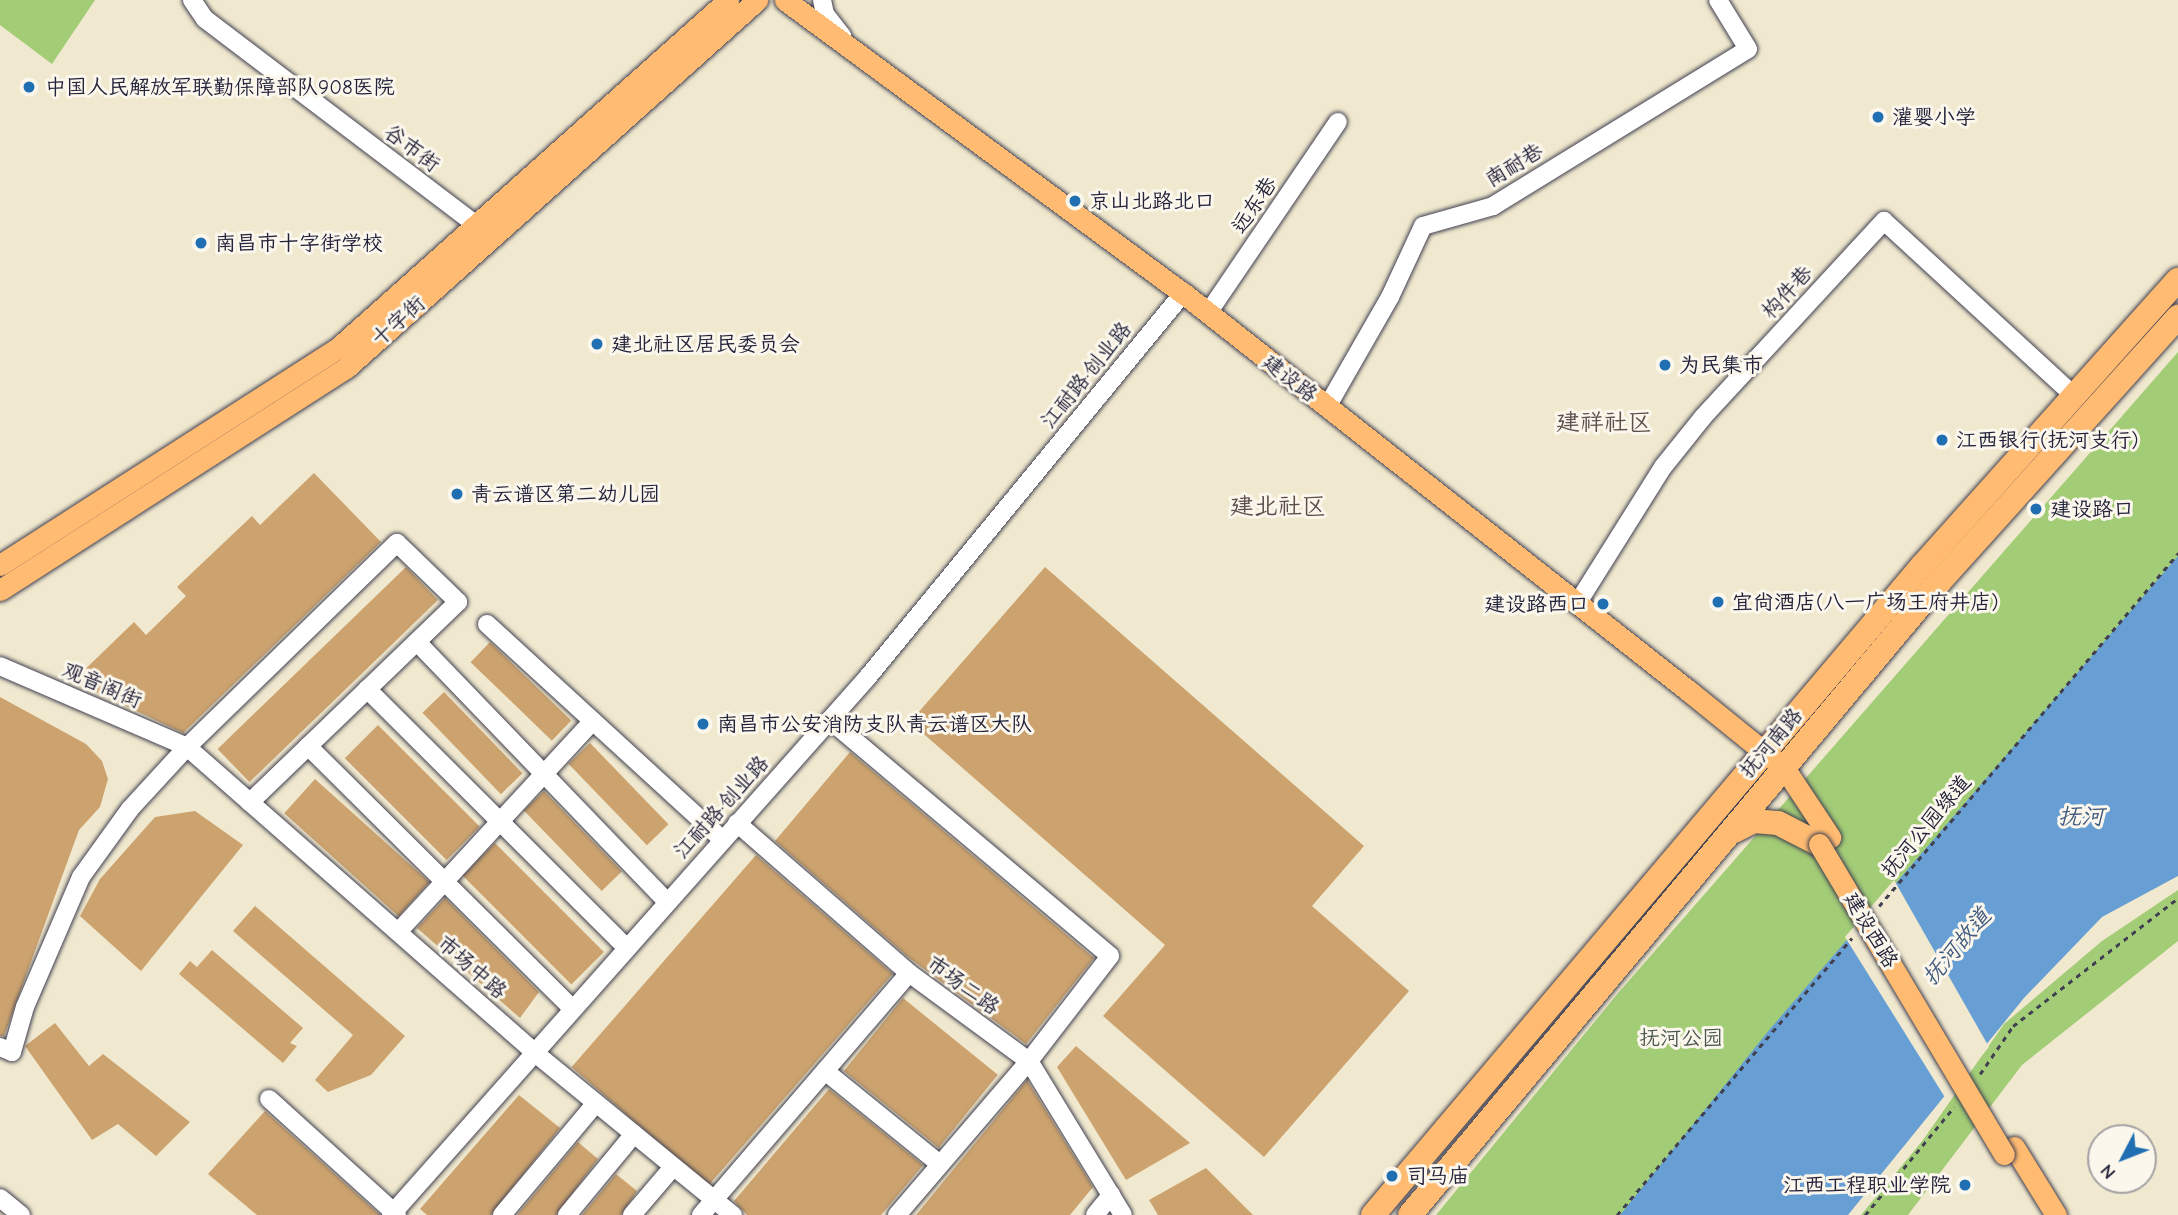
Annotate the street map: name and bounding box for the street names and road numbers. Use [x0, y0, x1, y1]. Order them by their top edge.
street label: 谷市街 [379, 119, 445, 177]
street label: 南耐巷 [1481, 138, 1547, 192]
street label: 远东巷 [1226, 172, 1282, 238]
street label: 构件巷 [1756, 260, 1818, 324]
street label: 十字街 [366, 291, 430, 351]
street label: 江耐路·创业路 [1035, 317, 1137, 433]
street label: 建设路 [1257, 349, 1323, 407]
street label: 观音阁街 [58, 657, 146, 713]
street label: 抚河南路 [1734, 703, 1808, 783]
street label: 江耐路·创业路 [668, 750, 774, 864]
street label: 抚河公园绿道 [1876, 770, 1976, 882]
street label: 建设西路 [1839, 888, 1903, 972]
street label: 市场中路 [432, 930, 512, 1004]
street label: 市场二路 [922, 950, 1004, 1020]

